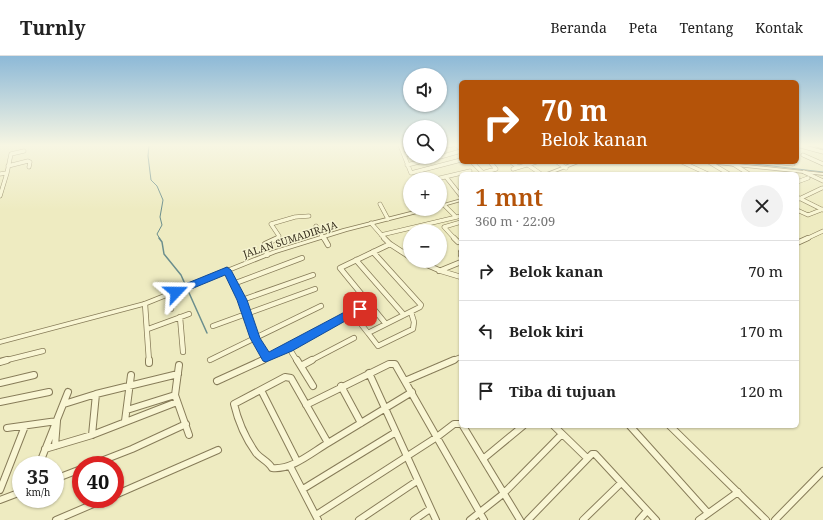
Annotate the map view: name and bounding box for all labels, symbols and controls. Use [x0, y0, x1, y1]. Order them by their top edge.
text: Turnly [20, 15, 85, 41]
text: Beranda [550, 18, 607, 37]
text: Peta [629, 18, 658, 37]
text: Tentang [680, 18, 733, 37]
text: Kontak [755, 18, 803, 37]
map controls [403, 68, 447, 268]
button: sound [403, 68, 447, 112]
text: 70 m [541, 91, 608, 129]
icon: right [475, 96, 527, 148]
button: search [403, 120, 447, 164]
text: Belok kanan [541, 127, 648, 151]
button: + [403, 172, 447, 216]
text: 1 mnt [475, 180, 543, 213]
button: close [741, 185, 783, 227]
text: 360 m · 22:09 [475, 212, 555, 230]
street label: JALAN SUMADIRAJA [240, 217, 340, 261]
button: − [403, 224, 447, 268]
icon: right [475, 260, 497, 282]
text: Belok kanan [509, 261, 603, 281]
text: 70 m [748, 261, 783, 281]
position arrow [155, 271, 197, 313]
pin [343, 292, 377, 326]
icon: arrive [349, 298, 371, 320]
icon: left [475, 320, 497, 342]
text: Belok kiri [509, 321, 584, 341]
text: 170 m [740, 321, 783, 341]
icon: arrive [475, 380, 497, 402]
text: Tiba di tujuan [509, 381, 616, 401]
text: 120 m [740, 381, 783, 401]
speed limit sign: 40 [72, 456, 124, 508]
text: 35 [27, 463, 49, 490]
text: km/h [26, 485, 50, 499]

